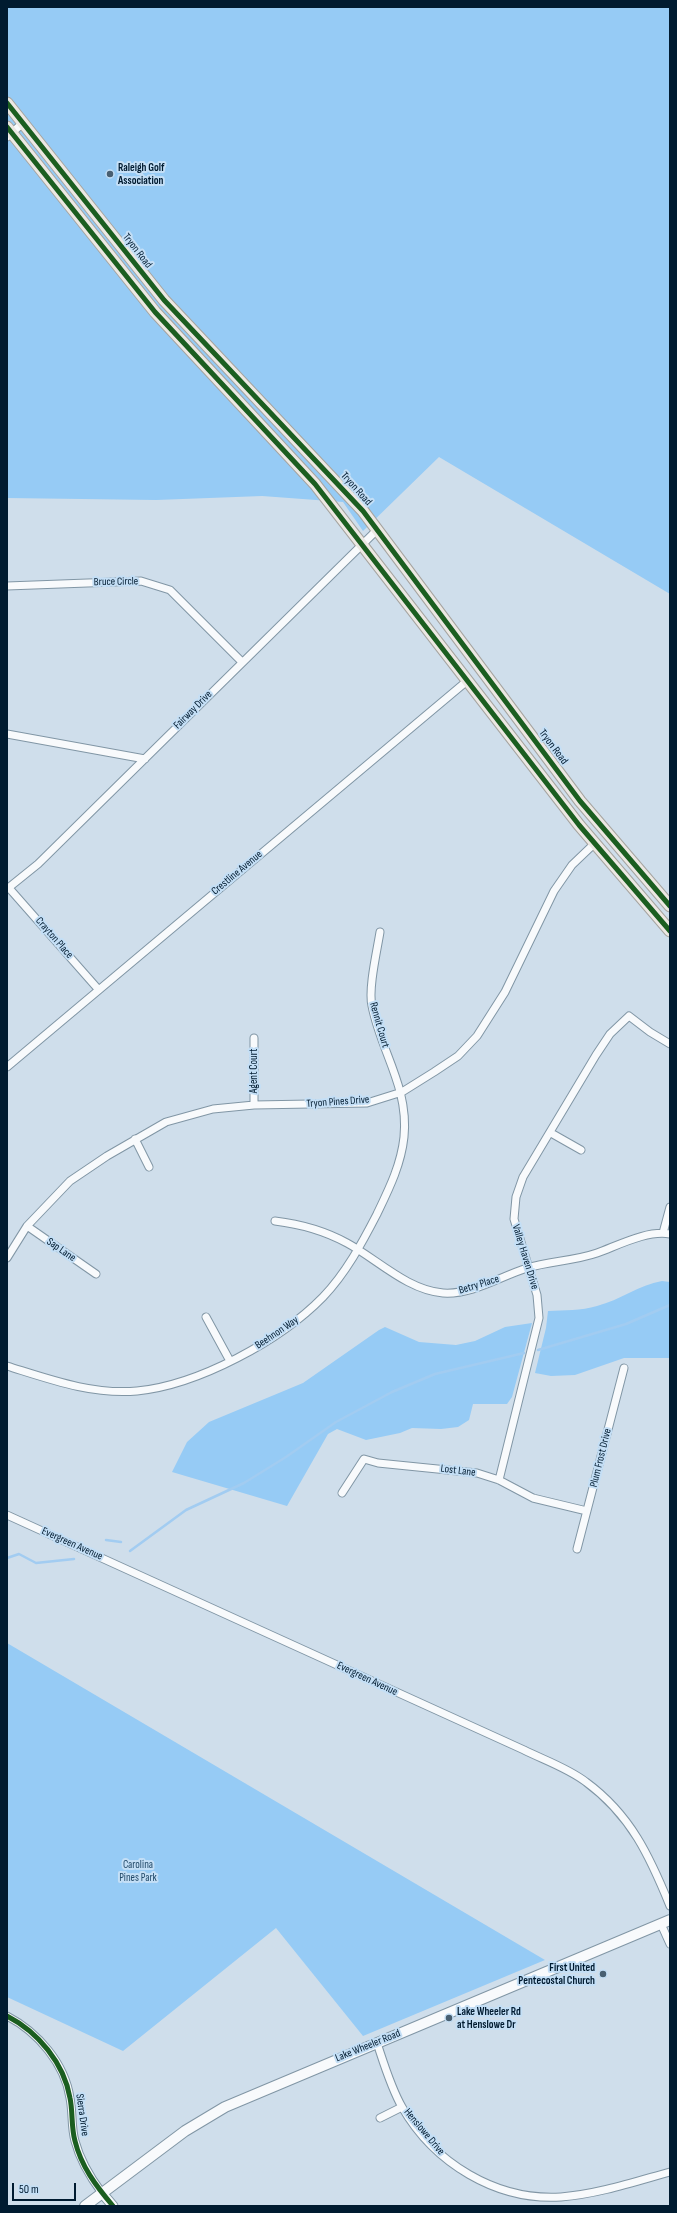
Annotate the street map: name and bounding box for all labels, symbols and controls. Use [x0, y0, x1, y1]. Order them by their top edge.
place label: Raleigh Golf Association [118, 161, 164, 187]
marker: Raleigh Golf Association [105, 169, 115, 179]
street label: Tryon Road [119, 231, 155, 271]
street label: Tryon Road [338, 470, 374, 508]
street label: Bruce Circle [94, 575, 138, 589]
street label: Fairway Drive [171, 688, 215, 732]
street label: Tryon Road [536, 727, 570, 767]
street label: Crestline Avenue [209, 848, 265, 898]
street label: Crayton Place [32, 915, 76, 961]
street label: Rennit Court [366, 1001, 392, 1049]
street label: Agent Court [247, 1049, 261, 1093]
street label: Tryon Pines Drive [306, 1093, 370, 1111]
street label: Valley Haven Drive [509, 1223, 541, 1291]
street label: Sap Lane [44, 1235, 78, 1265]
street label: Betry Place [457, 1273, 501, 1297]
street label: Beehnon Way [253, 1314, 301, 1352]
street label: Plum Frost Drive [587, 1427, 615, 1489]
street label: Lost Lane [440, 1462, 476, 1480]
street label: Evergreen Avenue [39, 1525, 105, 1563]
street label: Evergreen Avenue [335, 1659, 399, 1699]
park label: Carolina Pines Park [119, 1858, 157, 1884]
place label: First United Pentecostal Church [518, 1961, 595, 1987]
marker: First United Pentecostal Church [598, 1969, 608, 1979]
place label: Lake Wheeler Rd at Henslowe Dr [457, 2005, 521, 2031]
marker: Lake Wheeler Rd at Henslowe Dr [444, 2013, 454, 2023]
street label: Lake Wheeler Road [334, 2027, 402, 2065]
street label: Sierra Drive [73, 2093, 91, 2137]
street label: Henslowe Drive [401, 2106, 447, 2158]
scale bar [14, 2175, 78, 2201]
text: 50 m [19, 2182, 39, 2197]

